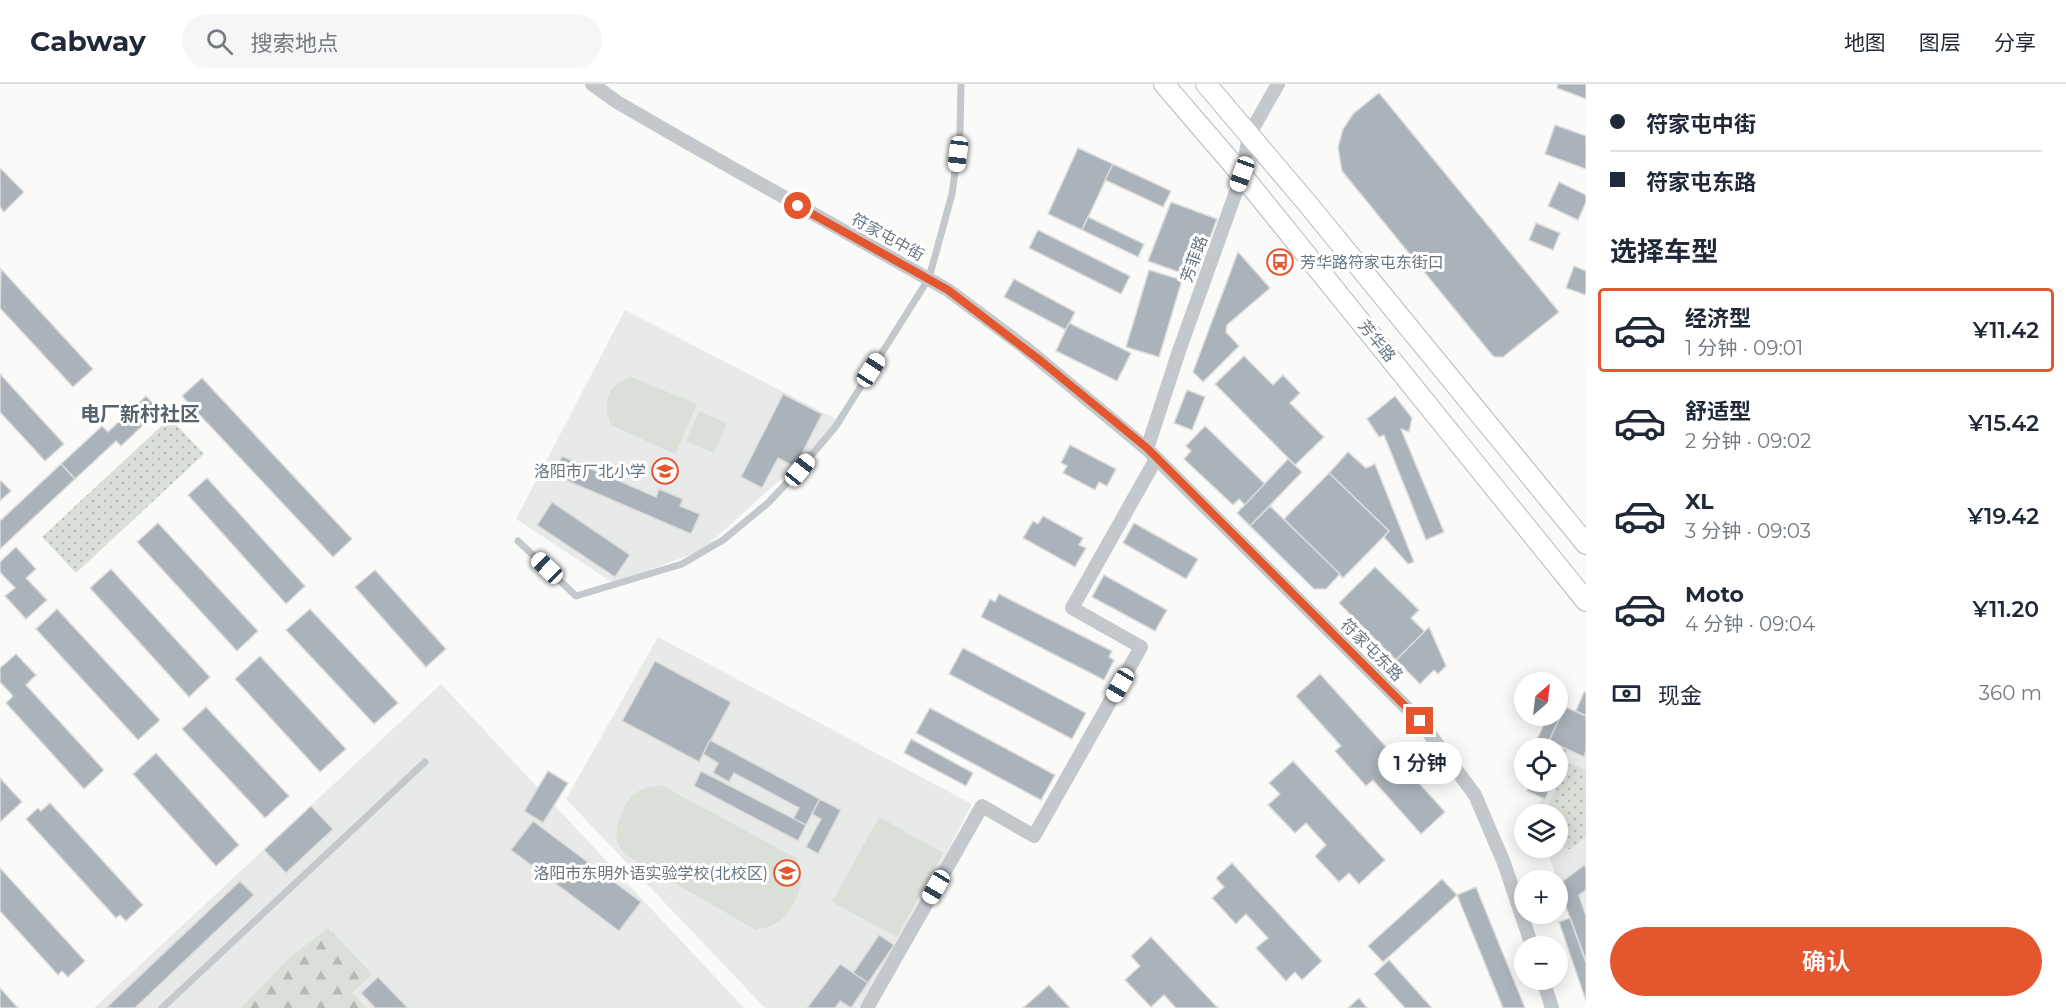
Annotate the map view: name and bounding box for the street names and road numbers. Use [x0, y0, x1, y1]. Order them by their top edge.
street label: 符家屯中街 [848, 209, 928, 265]
street label: 芳菲路 [1177, 233, 1211, 285]
street label: 芳华路 [1355, 316, 1399, 366]
street label: 符家屯东路 [1337, 615, 1407, 685]

